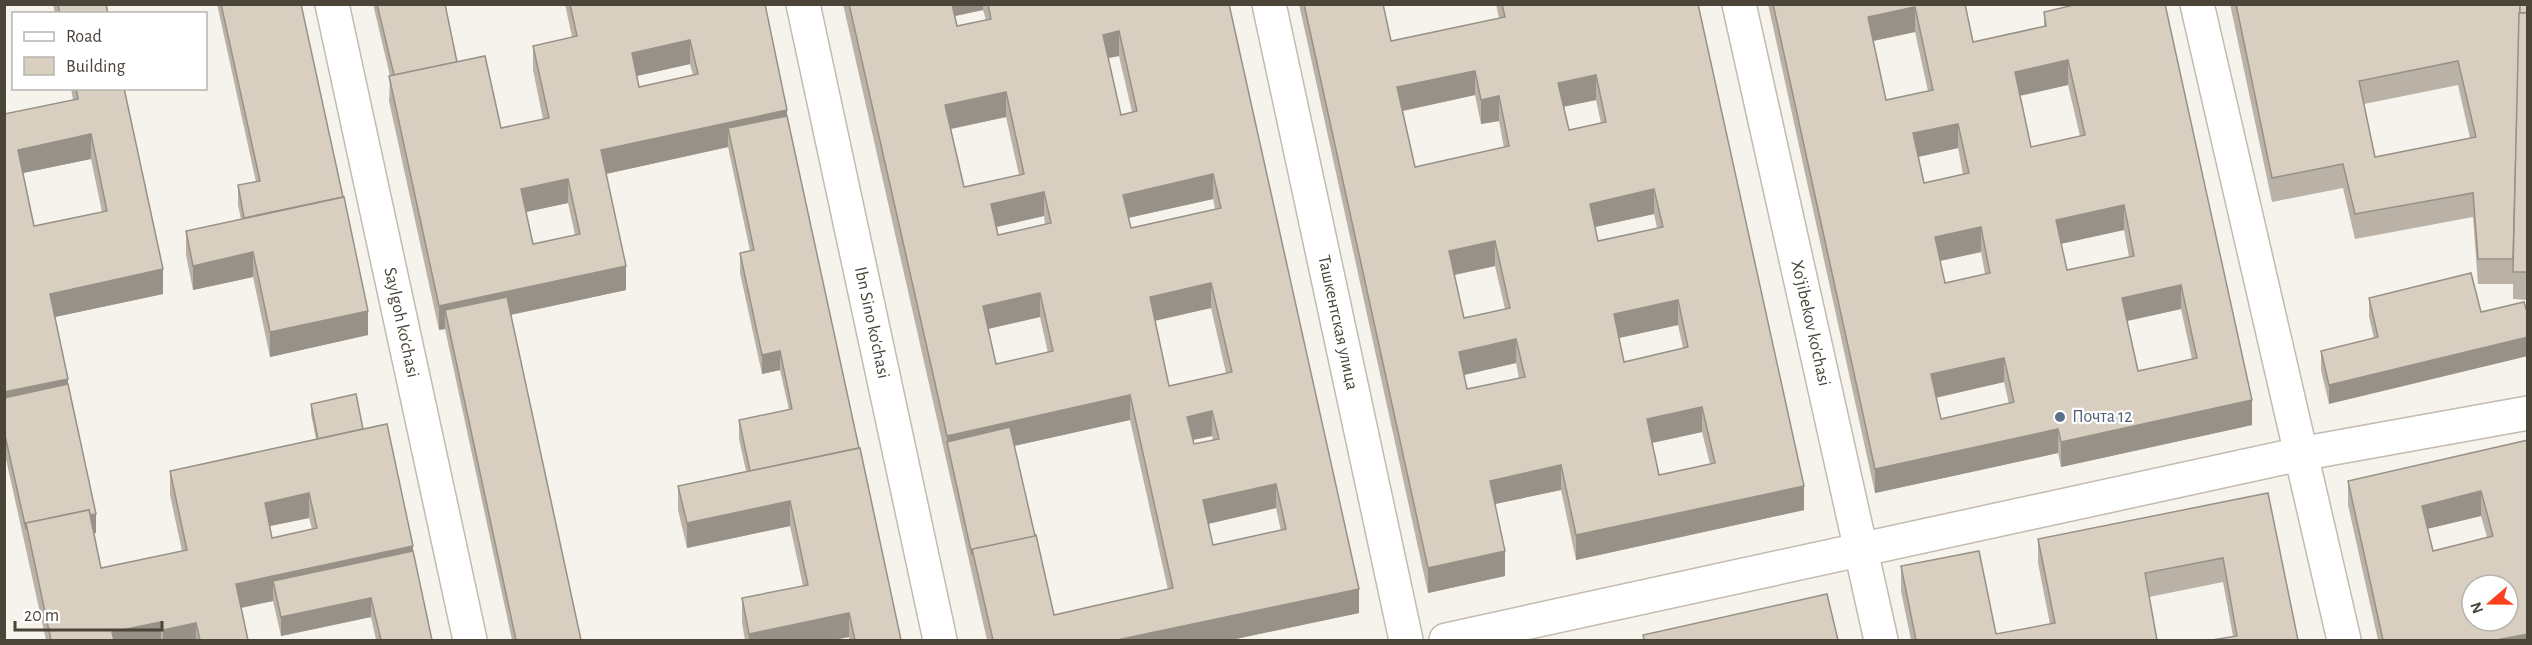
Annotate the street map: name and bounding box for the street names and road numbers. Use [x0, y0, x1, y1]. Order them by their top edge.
street label: Ташкентская улица [1314, 254, 1361, 392]
street label: Xo'jibekov ko'chasi [1787, 258, 1833, 388]
street label: Ibn Sino ko'chasi [851, 265, 892, 380]
street label: Saylgoh ko'chasi [380, 266, 422, 379]

